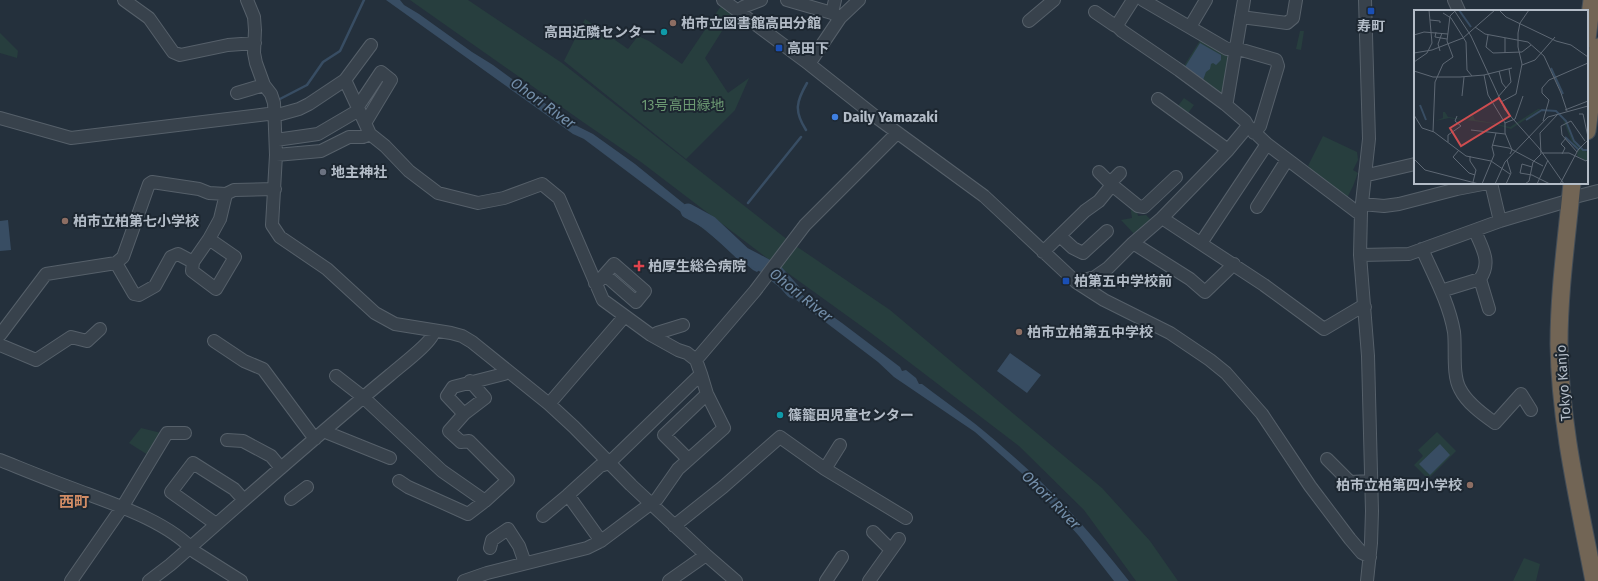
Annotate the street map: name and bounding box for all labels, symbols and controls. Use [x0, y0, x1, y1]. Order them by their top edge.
marker: 寿町 [1366, 6, 1376, 16]
inset map [1414, 10, 1588, 184]
place label: 柏市立図書館高田分館 [681, 15, 821, 32]
marker: 柏市立図書館高田分館 [668, 18, 678, 28]
place label: 寿町 [1357, 18, 1385, 35]
place label: 高田近隣センター [544, 24, 656, 41]
marker: 高田近隣センター [659, 27, 669, 37]
place label: 高田下 [787, 40, 829, 57]
marker: 高田下 [774, 43, 784, 53]
water label: Ohori River [507, 74, 580, 133]
park label: 13号高田緑地 [641, 97, 725, 114]
place label: Daily Yamazaki [843, 109, 938, 126]
marker: Daily Yamazaki [830, 112, 840, 122]
place label: 地主神社 [331, 164, 387, 181]
marker: 地主神社 [318, 167, 328, 177]
place label: 柏市立柏第七小学校 [73, 213, 199, 230]
marker: 柏市立柏第七小学校 [60, 216, 70, 226]
place label: 柏厚生総合病院 [648, 258, 746, 275]
marker: 柏厚生総合病院 [633, 260, 645, 272]
water label: Ohori River [766, 264, 837, 327]
place label: 柏第五中学校前 [1074, 273, 1172, 290]
marker: 柏第五中学校前 [1061, 276, 1071, 286]
place label: 柏市立柏第五中学校 [1027, 324, 1153, 341]
marker: 柏市立柏第五中学校 [1014, 327, 1024, 337]
street label: Tokyo Kanjo [1552, 344, 1575, 422]
place label: 篠籠田児童センター [788, 407, 914, 424]
marker: 篠籠田児童センター [775, 410, 785, 420]
water label: Ohori River [1018, 467, 1085, 534]
place label: 柏市立柏第四小学校 [1336, 477, 1462, 494]
marker: 柏市立柏第四小学校 [1465, 480, 1475, 490]
district label: 西町 [59, 493, 89, 511]

